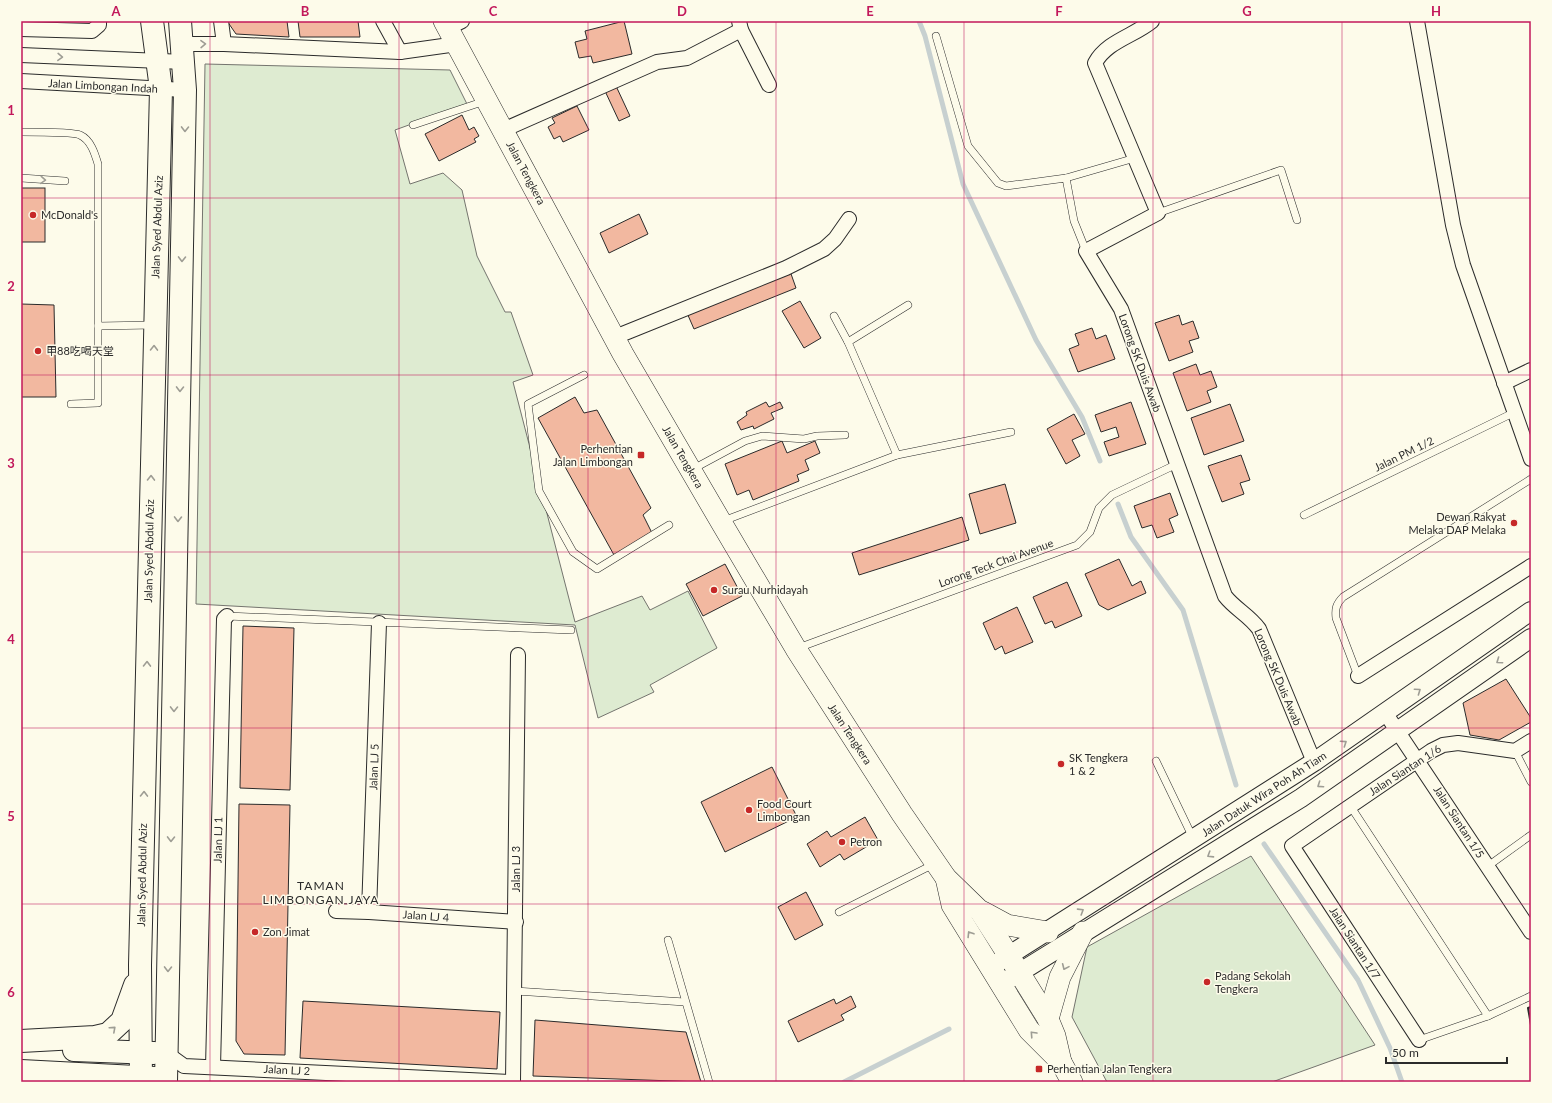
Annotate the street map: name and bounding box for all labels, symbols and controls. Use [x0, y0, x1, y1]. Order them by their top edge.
text: A [110, 3, 121, 19]
text: B [301, 3, 310, 19]
text: C [489, 3, 498, 19]
text: D [677, 3, 687, 19]
text: E [866, 3, 874, 19]
text: F [1055, 3, 1063, 19]
text: G [1242, 3, 1252, 19]
text: H [1431, 3, 1441, 19]
one-way arrow [200, 40, 206, 48]
one-way arrow [57, 53, 63, 61]
street label: Jalan Limbongan Indah [48, 76, 158, 95]
text: 1 [7, 102, 15, 118]
one-way arrow [181, 126, 189, 132]
street label: Jalan Tengkera [504, 139, 549, 207]
one-way arrow [40, 175, 46, 184]
street label: Jalan Syed Abdul Aziz [148, 175, 165, 279]
place label: McDonald's [41, 208, 98, 221]
marker: McDonald's [28, 210, 38, 220]
one-way arrow [178, 256, 187, 262]
text: 2 [7, 278, 15, 294]
street label: Lorong SK Duis Awab [1117, 312, 1164, 414]
place label: 甲88吃喝天堂 [46, 344, 114, 357]
one-way arrow [150, 345, 158, 351]
marker: 甲88吃喝天堂 [33, 346, 43, 356]
one-way arrow [176, 386, 184, 392]
street label: Jalan Tengkera [660, 423, 707, 490]
street label: Jalan PM 1/2 [1372, 434, 1436, 473]
place label: Perhentian Jalan Limbongan [553, 442, 633, 468]
marker: Perhentian Jalan Limbongan [636, 450, 646, 460]
text: 3 [7, 455, 15, 471]
one-way arrow [147, 475, 155, 481]
street label: Jalan Syed Abdul Aziz [141, 499, 156, 603]
place label: Dewan Rakyat Melaka DAP Melaka [1409, 510, 1506, 536]
one-way arrow [174, 516, 182, 522]
marker: Dewan Rakyat Melaka DAP Melaka [1509, 518, 1519, 528]
street label: Lorong Teck Chai Avenue [937, 536, 1055, 589]
place label: Surau Nurhidayah [722, 583, 808, 596]
marker: Surau Nurhidayah [709, 585, 719, 595]
street label: Lorong SK Duis Awab [1252, 626, 1305, 727]
text: 4 [7, 631, 15, 647]
one-way arrow [1496, 656, 1503, 664]
one-way arrow [143, 661, 151, 667]
one-way arrow [1414, 688, 1421, 696]
street label: Jalan Tengkera [826, 701, 875, 767]
one-way arrow [170, 706, 178, 712]
one-way arrow [1339, 741, 1346, 748]
street label: Jalan Siantan 1/6 [1366, 741, 1443, 798]
street label: Jalan LJ 5 [366, 744, 381, 790]
street label: Jalan Datuk Wira Poh Ah Tiam [1199, 748, 1328, 839]
place label: SK Tengkera 1 & 2 [1069, 751, 1128, 777]
marker: SK Tengkera 1 & 2 [1056, 759, 1066, 769]
one-way arrow [1317, 780, 1324, 788]
street label: Jalan Siantan 1/5 [1431, 783, 1488, 860]
one-way arrow [140, 791, 148, 797]
place label: Food Court Limbongan [757, 797, 812, 823]
marker: Food Court Limbongan [744, 805, 754, 815]
text: 5 [7, 808, 15, 824]
street label: Jalan LJ 1 [211, 817, 224, 863]
street label: Jalan Syed Abdul Aziz [134, 823, 149, 927]
place label: Petron [850, 835, 882, 848]
one-way arrow [167, 836, 175, 842]
marker: Petron [837, 837, 847, 847]
street label: Jalan LJ 3 [509, 846, 522, 892]
one-way arrow [1207, 850, 1214, 857]
district label: TAMAN LIMBONGAN JAYA [263, 878, 379, 907]
street label: Jalan Siantan 1/7 [1327, 904, 1384, 981]
street label: Jalan LJ 4 [402, 907, 450, 924]
one-way arrow [1077, 908, 1084, 916]
place label: Zon Jimat [263, 925, 310, 938]
marker: Zon Jimat [250, 927, 260, 937]
one-way arrow [967, 931, 974, 938]
one-way arrow [1061, 963, 1069, 970]
one-way arrow [164, 966, 172, 972]
place label: Padang Sekolah Tengkera [1215, 969, 1291, 995]
marker: Padang Sekolah Tengkera [1202, 977, 1212, 987]
text: 6 [7, 984, 15, 1000]
one-way arrow [109, 1026, 116, 1033]
one-way arrow [1031, 1031, 1038, 1039]
scale bar [1386, 1039, 1507, 1065]
text: 50 m [1392, 1045, 1419, 1060]
street label: Jalan LJ 2 [264, 1062, 311, 1077]
place label: Perhentian Jalan Tengkera [1047, 1062, 1172, 1075]
marker: Perhentian Jalan Tengkera [1034, 1064, 1044, 1074]

